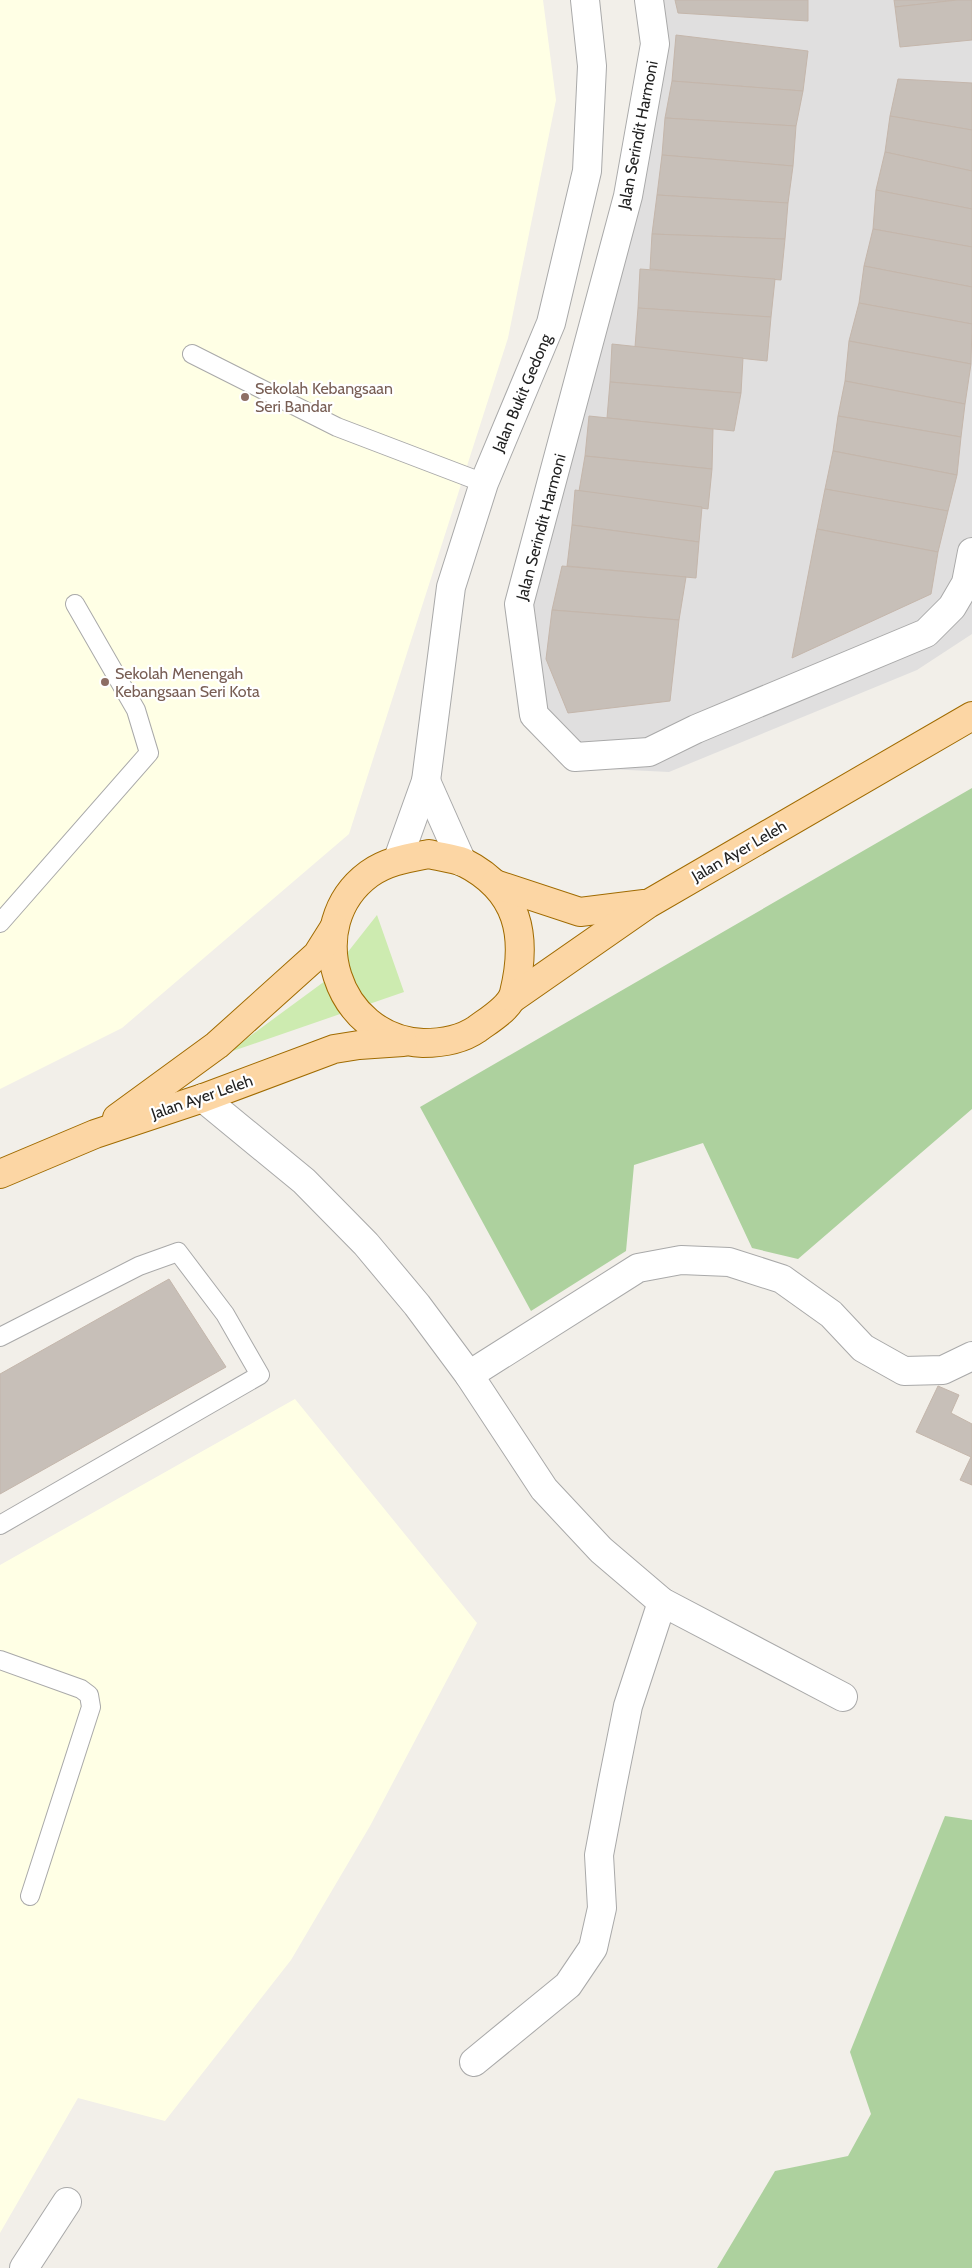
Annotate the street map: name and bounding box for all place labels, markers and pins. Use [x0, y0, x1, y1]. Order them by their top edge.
place label: Sekolah Kebangsaan Seri Bandar [255, 379, 393, 416]
marker: Sekolah Kebangsaan Seri Bandar [239, 391, 251, 403]
place label: Sekolah Menengah Kebangsaan Seri Kota [115, 664, 260, 701]
marker: Sekolah Menengah Kebangsaan Seri Kota [99, 676, 111, 688]

